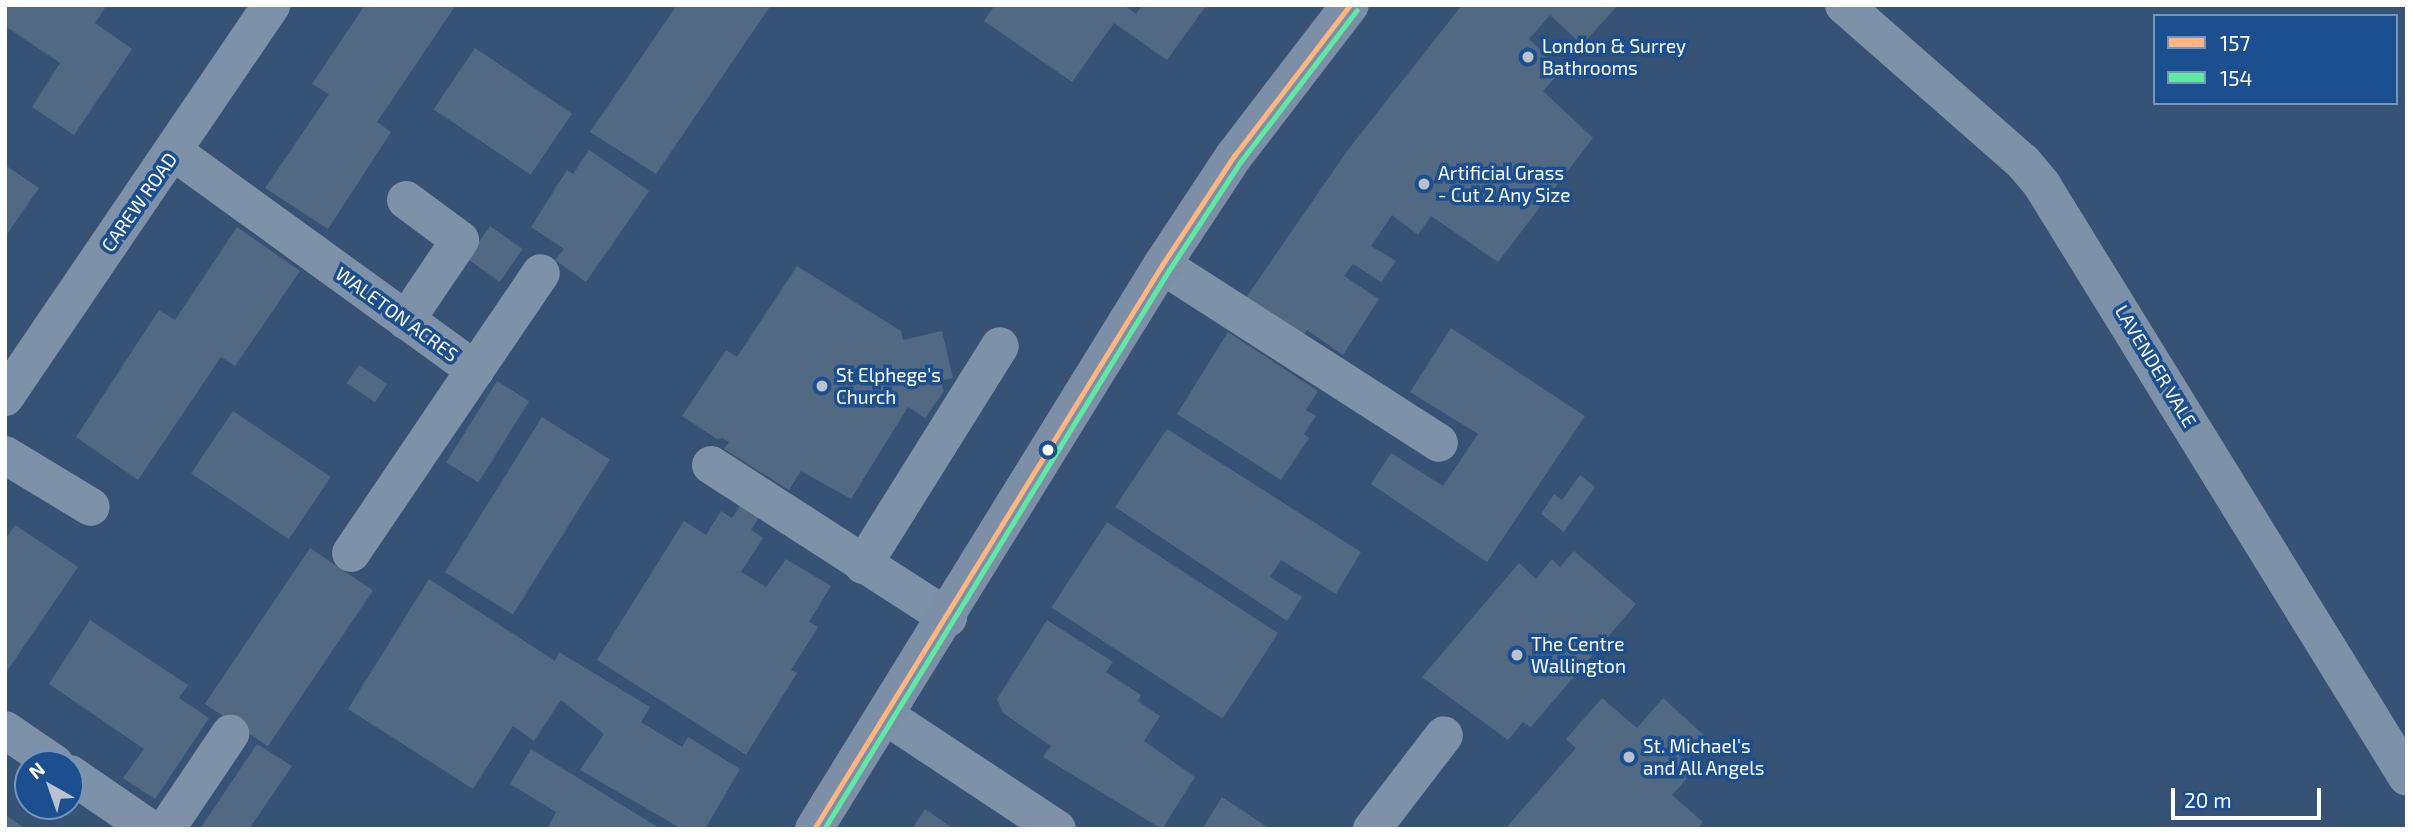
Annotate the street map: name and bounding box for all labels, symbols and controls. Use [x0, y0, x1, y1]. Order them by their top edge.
legend [2153, 14, 2398, 105]
text: 157 [2220, 30, 2250, 55]
place label: London & Surrey Bathrooms [1542, 35, 1686, 79]
marker: London & Surrey Bathrooms [1520, 49, 1536, 65]
text: 154 [2220, 65, 2253, 90]
street label: CAREW ROAD [96, 148, 182, 256]
place label: Artificial Grass - Cut 2 Any Size [1438, 162, 1571, 206]
marker: Artificial Grass - Cut 2 Any Size [1416, 176, 1432, 192]
street label: WALETON ACRES [331, 262, 463, 366]
street label: LAVENDER VALE [2110, 301, 2202, 431]
place label: St Elphege's Church [836, 364, 941, 408]
marker: St Elphege's Church [814, 378, 830, 394]
unlabelled marker [1041, 443, 1055, 457]
place label: The Centre Wallington [1531, 633, 1626, 677]
marker: The Centre Wallington [1509, 647, 1525, 663]
place label: St. Michael's and All Angels [1643, 735, 1766, 779]
marker: St. Michael's and All Angels [1621, 749, 1637, 765]
north arrow [14, 750, 84, 820]
text: N [24, 757, 49, 783]
scale bar [2174, 774, 2324, 818]
text: 20 m [2184, 787, 2232, 812]

